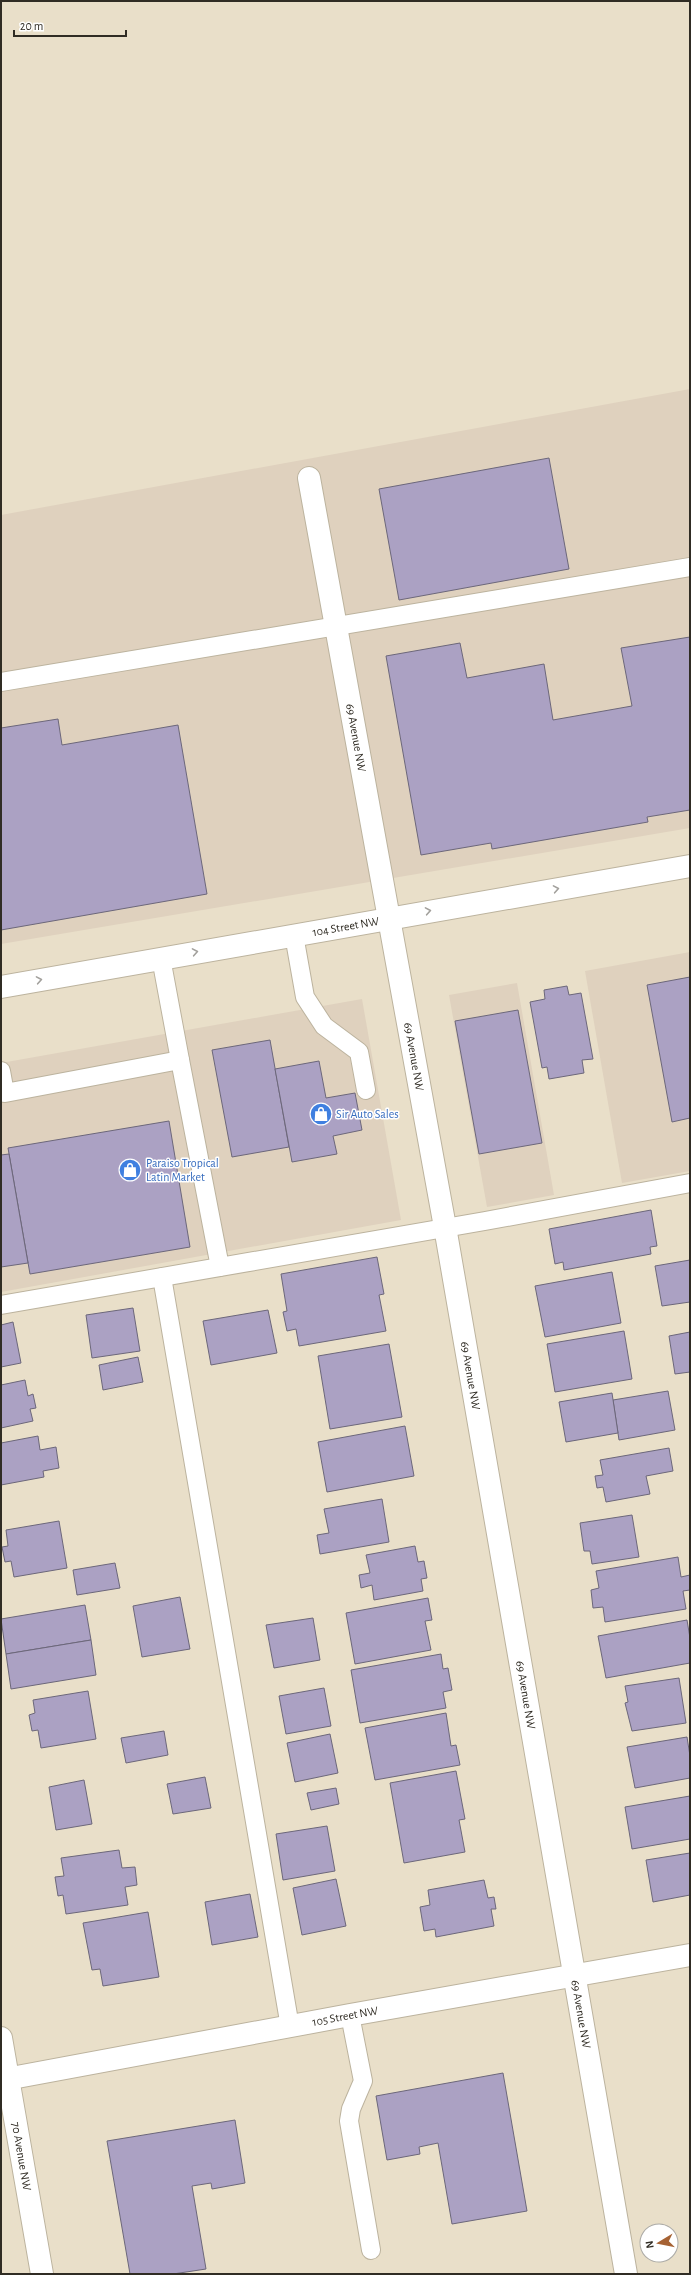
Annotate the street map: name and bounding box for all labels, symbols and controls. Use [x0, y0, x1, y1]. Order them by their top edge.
scale bar [14, 12, 126, 38]
text: 20 m [20, 20, 43, 32]
street label: 69 Avenue NW [344, 703, 368, 773]
one-way arrow [553, 885, 559, 894]
one-way arrow [425, 907, 431, 916]
street label: 104 Street NW [312, 915, 380, 938]
one-way arrow [192, 948, 198, 957]
one-way arrow [36, 976, 42, 985]
street label: 69 Avenue NW [402, 1022, 426, 1092]
shop icon: Sir Auto Sales [308, 1101, 334, 1127]
place label: Sir Auto Sales [336, 1108, 399, 1120]
shop icon: Paraiso Tropical Latin Market [117, 1157, 143, 1183]
place label: Paraiso Tropical Latin Market [146, 1157, 219, 1183]
street label: 69 Avenue NW [459, 1341, 483, 1411]
street label: 69 Avenue NW [514, 1660, 538, 1730]
street label: 69 Avenue NW [569, 1979, 593, 2049]
street label: 105 Street NW [311, 2004, 379, 2028]
street label: 70 Avenue NW [10, 2121, 33, 2192]
north arrow [639, 2223, 679, 2263]
text: N [644, 2240, 656, 2249]

